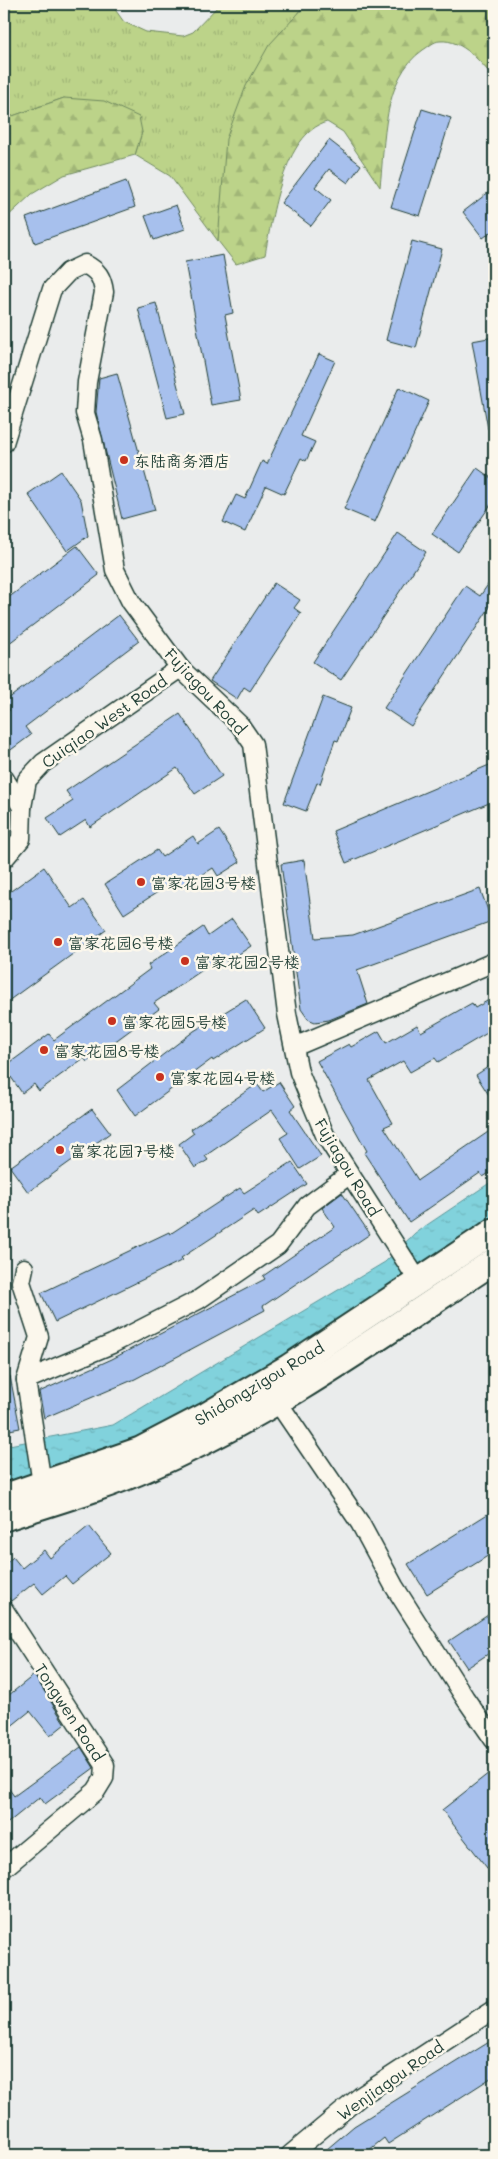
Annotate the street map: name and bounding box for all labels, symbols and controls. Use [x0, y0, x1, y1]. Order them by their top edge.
place label: 东陆商务酒店 [134, 450, 230, 471]
marker: 东陆商务酒店 [118, 454, 130, 466]
street label: Fujiagou Road [161, 643, 251, 739]
street label: Cuiqiao West Road [37, 670, 171, 772]
place label: 富家花园3号楼 [151, 872, 256, 893]
marker: 富家花园3号楼 [135, 876, 147, 888]
place label: 富家花园6号楼 [68, 932, 174, 953]
marker: 富家花园6号楼 [52, 936, 64, 948]
place label: 富家花园2号楼 [195, 951, 300, 972]
marker: 富家花园2号楼 [179, 955, 191, 967]
place label: 富家花园5号楼 [122, 1011, 227, 1032]
marker: 富家花园5号楼 [106, 1015, 118, 1027]
place label: 富家花园8号楼 [54, 1040, 160, 1061]
marker: 富家花园8号楼 [38, 1044, 50, 1056]
place label: 富家花园4号楼 [170, 1067, 275, 1088]
marker: 富家花园4号楼 [154, 1071, 166, 1083]
street label: Fujiagou Road [311, 1114, 385, 1220]
place label: 富家花园7号楼 [70, 1140, 175, 1161]
marker: 富家花园7号楼 [54, 1144, 66, 1156]
street label: Shidongzigou Road [191, 1336, 327, 1430]
street label: Tongwen Road [30, 1659, 110, 1765]
street label: Wenjiagou Road [333, 2035, 447, 2125]

